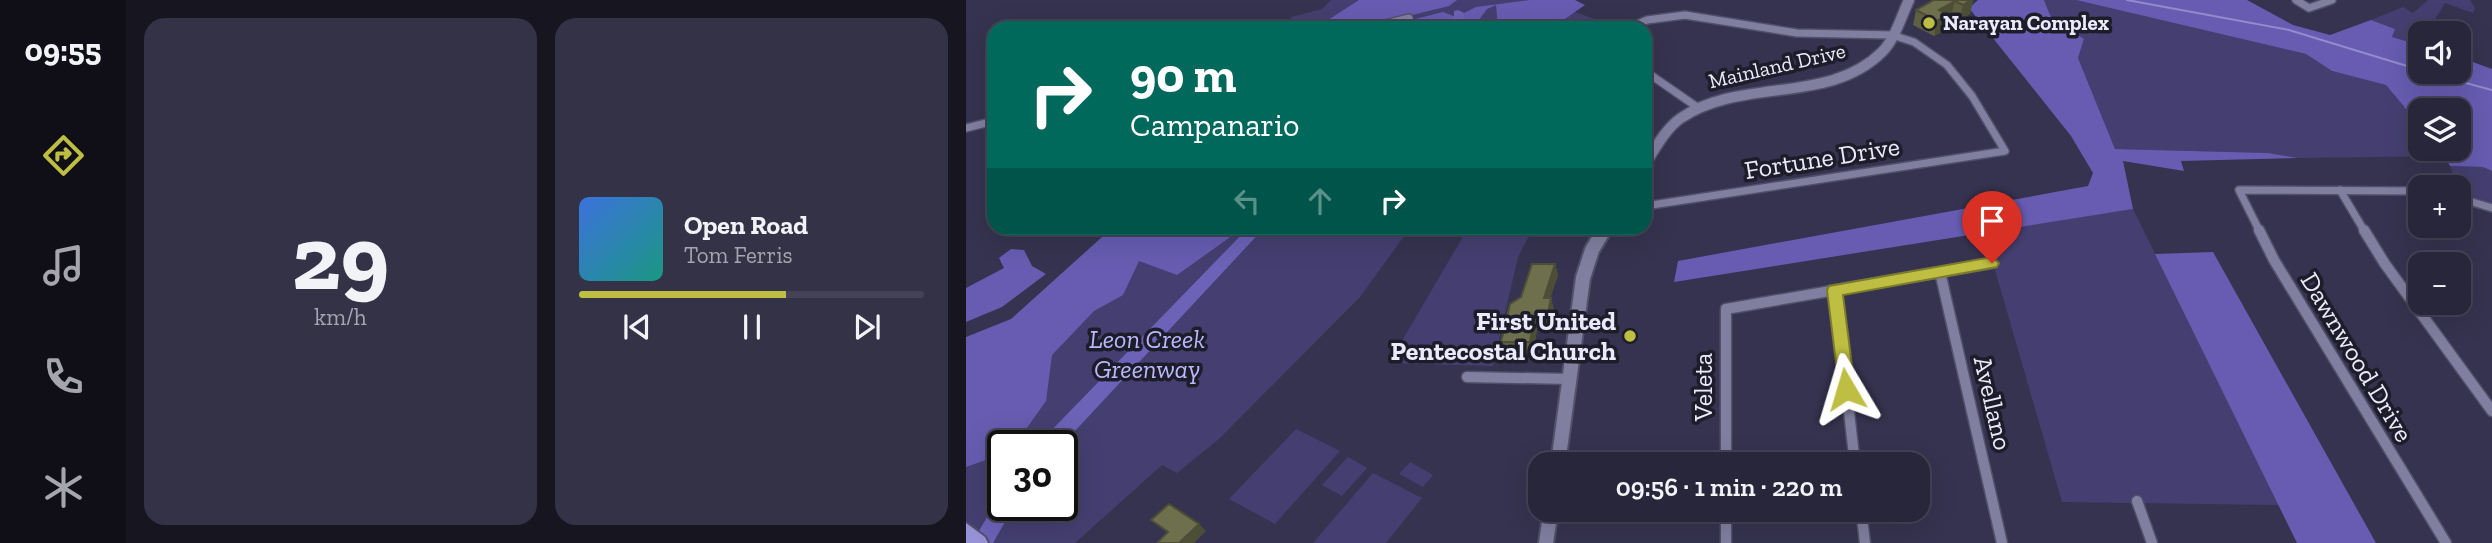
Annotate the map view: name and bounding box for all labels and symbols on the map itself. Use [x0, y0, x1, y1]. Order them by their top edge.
place label: Narayan Complex [1943, 10, 2109, 35]
marker: Narayan Complex [1921, 15, 1937, 31]
street label: Mainland Drive [1706, 38, 1848, 93]
street label: Fortune Drive [1742, 130, 1902, 186]
pin [1962, 191, 2022, 263]
street label: Dawnwood Drive [2294, 266, 2420, 448]
place label: First United Pentecostal Church [1391, 305, 1616, 367]
park label: Leon Creek Greenway [1089, 323, 1205, 385]
marker: First United Pentecostal Church [1622, 328, 1638, 344]
street label: Veleta [1687, 352, 1719, 422]
position arrow [1809, 352, 1883, 426]
street label: Avellano [1967, 353, 2019, 453]
speed limit sign: 30 [987, 430, 1078, 521]

